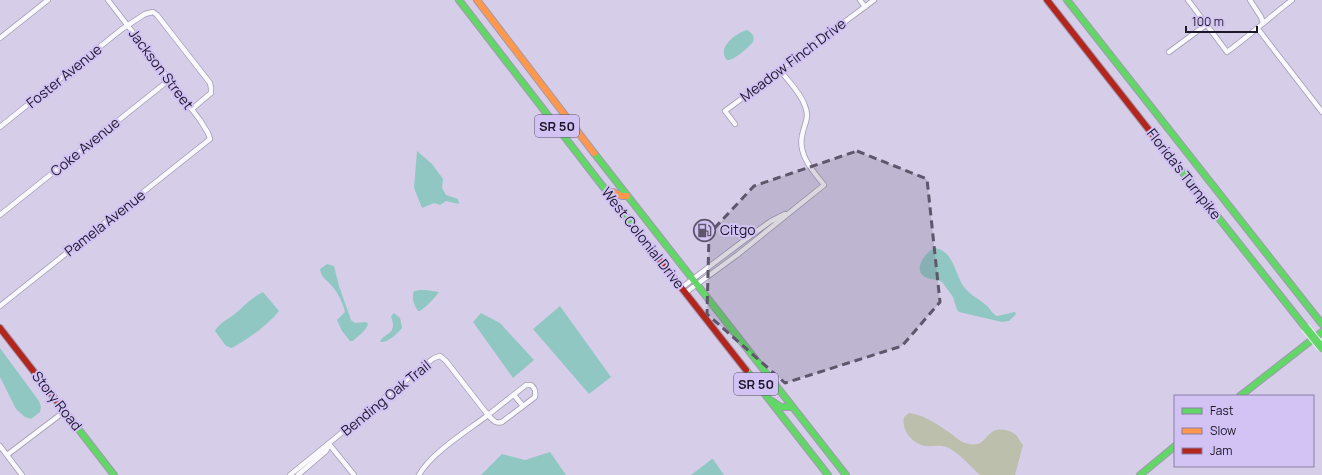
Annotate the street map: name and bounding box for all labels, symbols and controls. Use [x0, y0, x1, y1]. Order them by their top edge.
scale bar [1186, 8, 1257, 34]
text: 100 m [1192, 13, 1224, 30]
street label: Meadow Finch Drive [736, 14, 849, 106]
street label: Jackson Street [125, 24, 198, 113]
street label: Foster Avenue [22, 39, 105, 112]
street label: Coke Avenue [46, 113, 123, 180]
road number: SR 50 [535, 115, 579, 137]
street label: Florida's Turnpike [1143, 124, 1226, 223]
street label: West Colonial Drive [598, 183, 689, 292]
street label: Pamela Avenue [60, 185, 149, 260]
fuel station icon: Citgo [691, 217, 717, 243]
place label: Citgo [720, 220, 755, 239]
street label: Bending Oak Trail [337, 356, 434, 440]
street label: Story Road [28, 367, 87, 434]
road number: SR 50 [734, 373, 778, 395]
legend [1174, 395, 1314, 467]
text: Fast [1210, 402, 1234, 419]
text: Slow [1210, 422, 1236, 439]
text: Jam [1210, 442, 1232, 459]

